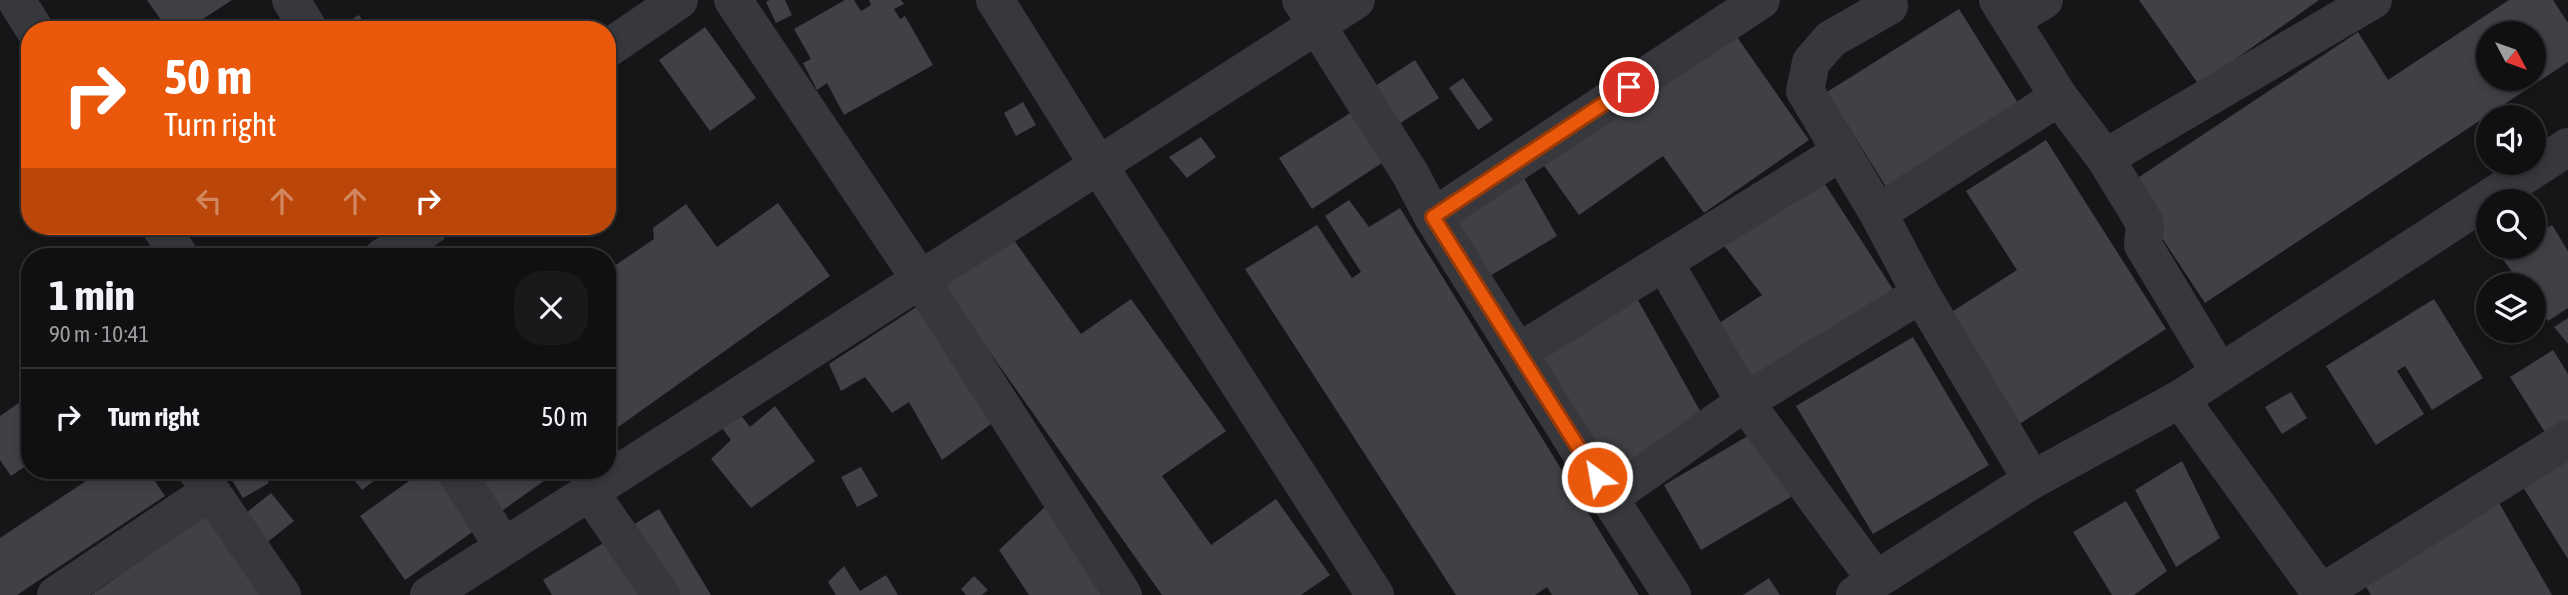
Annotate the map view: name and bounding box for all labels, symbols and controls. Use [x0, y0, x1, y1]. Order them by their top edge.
north arrow [2476, 21, 2546, 91]
map controls [2476, 21, 2546, 343]
text: 50 m [164, 48, 252, 104]
icon: right [49, 49, 140, 140]
pin [1599, 57, 1659, 117]
icon: arrive [1610, 68, 1648, 106]
button: sound [2476, 105, 2546, 175]
text: Turn right [164, 106, 277, 143]
icon: left [190, 182, 228, 220]
icon: ahead [263, 182, 301, 220]
icon: ahead [336, 182, 374, 220]
icon: right [409, 182, 447, 220]
button: search [2476, 189, 2546, 259]
text: 1 min [49, 271, 135, 319]
button: close [514, 271, 588, 345]
button: layers [2476, 273, 2546, 343]
text: 90 m · 10:41 [49, 321, 149, 347]
icon: right [49, 398, 87, 436]
text: Turn right [108, 402, 199, 432]
text: 50 m [541, 402, 588, 432]
position arrow [1560, 440, 1634, 514]

